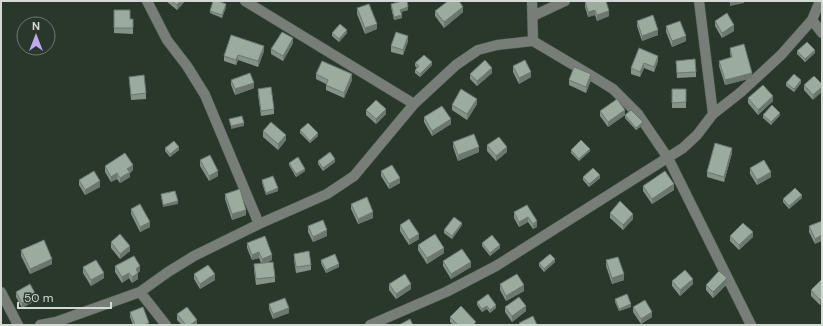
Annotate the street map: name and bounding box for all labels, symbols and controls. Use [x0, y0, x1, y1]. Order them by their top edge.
north arrow [16, 16, 56, 56]
text: N [32, 19, 40, 33]
scale bar [18, 284, 111, 310]
text: 50 m [24, 290, 53, 306]

